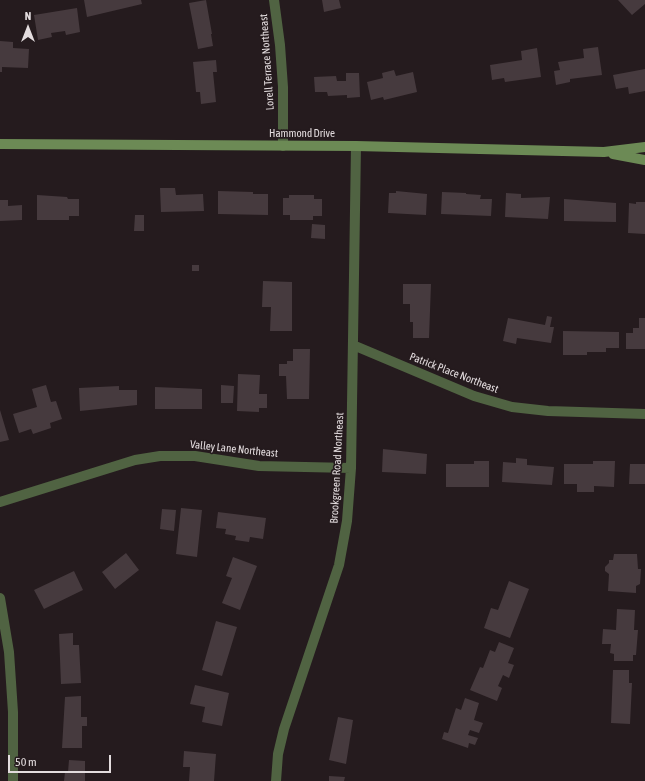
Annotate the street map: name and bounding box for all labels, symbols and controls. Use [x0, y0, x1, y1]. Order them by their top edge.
north arrow [8, 8, 48, 48]
text: N [25, 10, 31, 22]
street label: Lorell Terrace Northeast [257, 13, 277, 111]
street label: Hammond Drive [269, 127, 335, 141]
street label: Patrick Place Northeast [408, 350, 500, 396]
street label: Brookgreen Road Northeast [327, 412, 347, 524]
street label: Valley Lane Northeast [189, 438, 279, 460]
scale bar [10, 747, 113, 773]
text: 50 m [15, 755, 37, 769]

